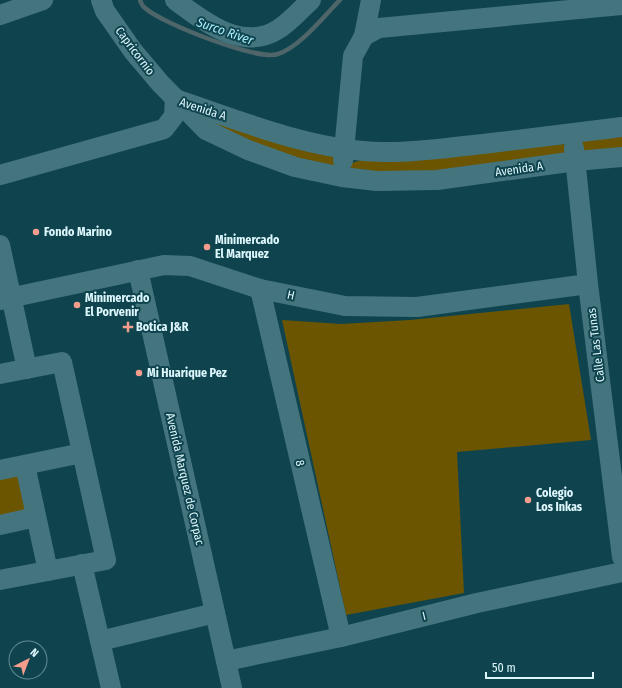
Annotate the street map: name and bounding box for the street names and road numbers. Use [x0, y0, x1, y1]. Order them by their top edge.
street label: Capricornio [112, 24, 158, 78]
street label: Avenida A [178, 95, 229, 123]
street label: Avenida A [494, 159, 545, 179]
street label: H [286, 287, 296, 303]
street label: Calle Las Tunas [585, 307, 607, 383]
street label: Avenida Marquez de Corpac [163, 412, 207, 546]
street label: 8 [293, 458, 307, 468]
street label: I [421, 609, 427, 623]

